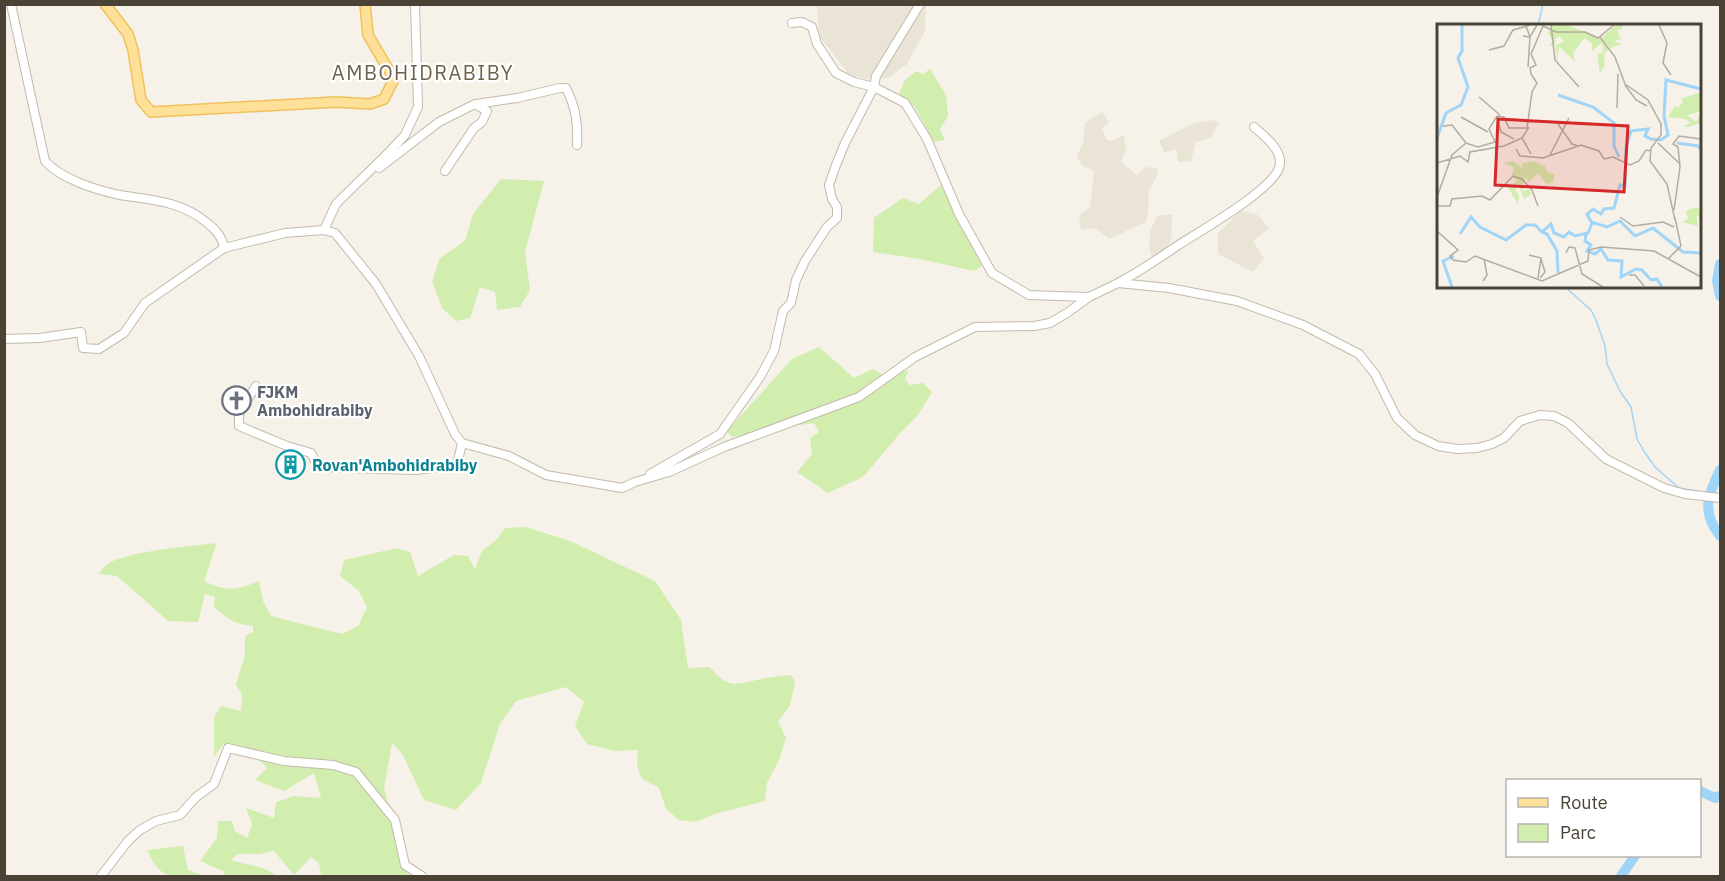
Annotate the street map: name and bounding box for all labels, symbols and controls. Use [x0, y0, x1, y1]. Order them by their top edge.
inset map [1437, 24, 1701, 288]
district label: AMBOHIDRABIBY [332, 59, 514, 86]
place label: FJKM Ambohidrabiby [257, 382, 373, 420]
church icon: FJKM Ambohidrabiby [220, 385, 252, 417]
building icon: Rovan'Ambohidrabiby [275, 449, 307, 481]
place label: Rovan'Ambohidrabiby [312, 455, 478, 475]
legend [1506, 779, 1701, 857]
text: Route [1560, 791, 1608, 814]
text: Parc [1560, 821, 1596, 844]

